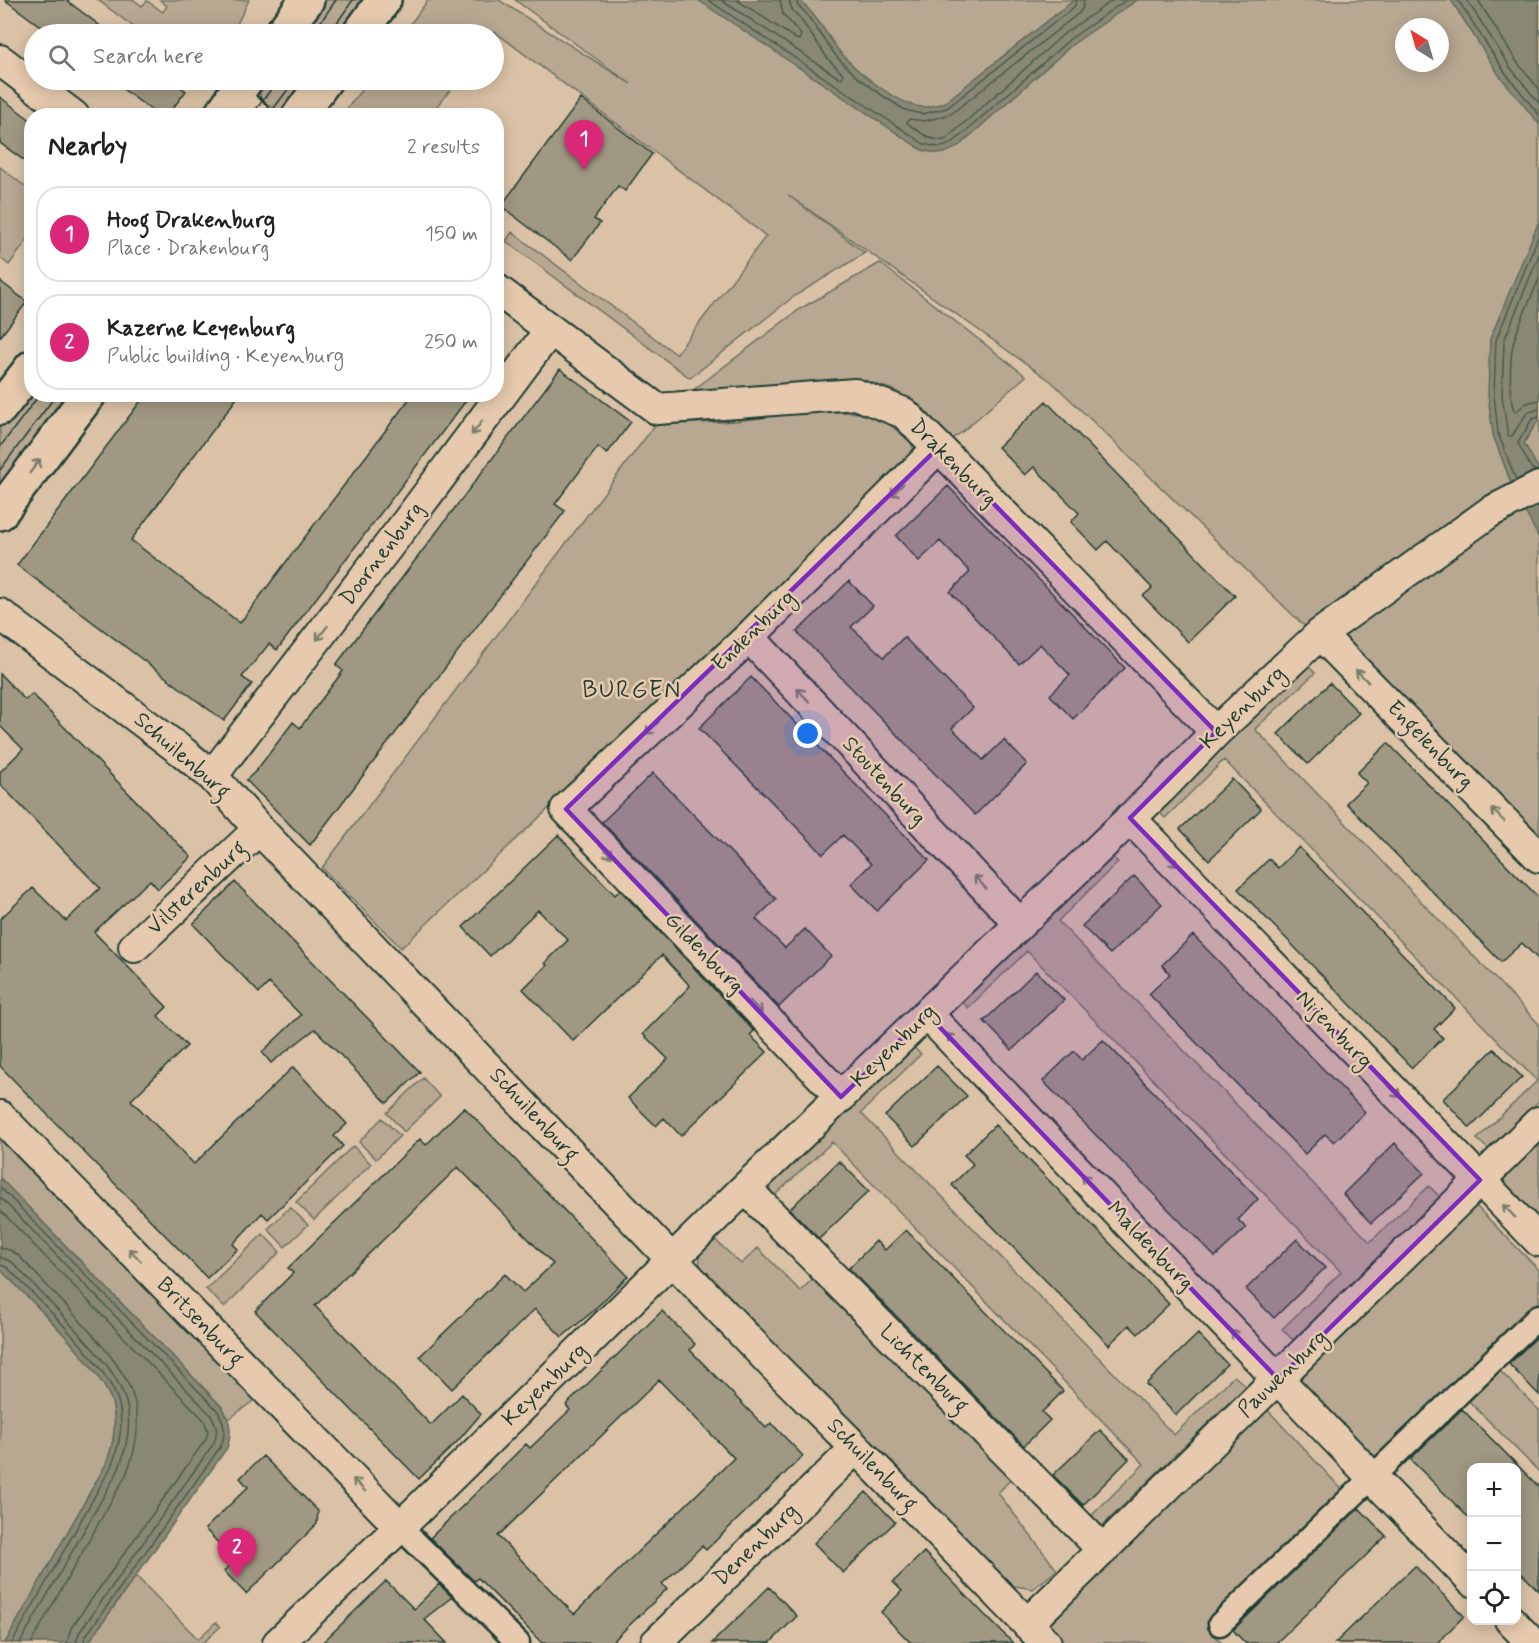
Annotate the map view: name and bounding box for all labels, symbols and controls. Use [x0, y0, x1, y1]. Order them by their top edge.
north arrow [1395, 18, 1449, 72]
search box [24, 24, 504, 90]
icon: search [45, 41, 78, 74]
text: Search here [93, 43, 204, 71]
pin: 1 [564, 120, 604, 170]
text: Nearby [48, 130, 127, 164]
text: 2 results [407, 134, 480, 161]
text: Hoog Drakenburg [107, 207, 275, 235]
text: 1 [65, 221, 74, 248]
text: 150 m [425, 221, 478, 248]
text: Place · Drakenburg [107, 235, 269, 262]
text: Kazerne Keyenburg [107, 315, 295, 343]
text: 2 [65, 329, 74, 356]
text: 250 m [424, 329, 478, 356]
text: Public building · Keyenburg [107, 343, 344, 370]
street label: Drakenburg [902, 413, 1003, 514]
one-way arrow [471, 419, 484, 435]
one-way arrow [29, 458, 42, 474]
one-way arrow [889, 482, 904, 497]
street label: Doornenburg [334, 496, 431, 612]
street label: Endenburg [706, 584, 804, 680]
one-way arrow [315, 625, 328, 641]
street label: Keyenburg [1194, 660, 1294, 758]
one-way arrow [1354, 669, 1369, 684]
district label: BURGEN [582, 675, 682, 706]
one-way arrow [796, 687, 810, 702]
street label: Engelenburg [1378, 694, 1479, 798]
street label: Schuilenburg [126, 706, 236, 808]
your location [793, 719, 822, 748]
one-way arrow [644, 721, 659, 735]
street label: Stoutenburg [835, 731, 932, 832]
one-way arrow [1491, 808, 1505, 823]
street label: Vilsterenburg [141, 835, 255, 944]
one-way arrow [599, 843, 613, 858]
one-way arrow [1164, 853, 1178, 868]
one-way arrow [973, 875, 987, 890]
street label: Gildenburg [657, 906, 750, 1000]
street label: Nijenburg [1287, 985, 1378, 1077]
street label: Keyenburg [845, 998, 945, 1096]
one-way arrow [748, 1000, 763, 1015]
one-way arrow [946, 1033, 960, 1048]
street label: Schuilenburg [481, 1062, 585, 1170]
one-way arrow [1386, 1084, 1401, 1099]
one-way arrow [1081, 1174, 1095, 1189]
street label: Maldenburg [1100, 1195, 1200, 1297]
one-way arrow [1502, 1203, 1517, 1218]
one-way arrow [128, 1248, 142, 1263]
street label: Britsenburg [148, 1271, 250, 1375]
street label: Lichtenburg [871, 1318, 975, 1422]
street label: Pauwenburg [1232, 1324, 1336, 1426]
one-way arrow [1230, 1330, 1244, 1345]
street label: Keyenburg [496, 1337, 596, 1435]
street label: Schuilenburg [818, 1412, 924, 1520]
map controls [1467, 1463, 1521, 1625]
button: + [1467, 1463, 1521, 1517]
one-way arrow [352, 1478, 366, 1493]
street label: Denenburg [707, 1497, 807, 1595]
button: − [1467, 1517, 1521, 1571]
pin: 2 [218, 1528, 256, 1578]
button: locate [1467, 1571, 1521, 1625]

